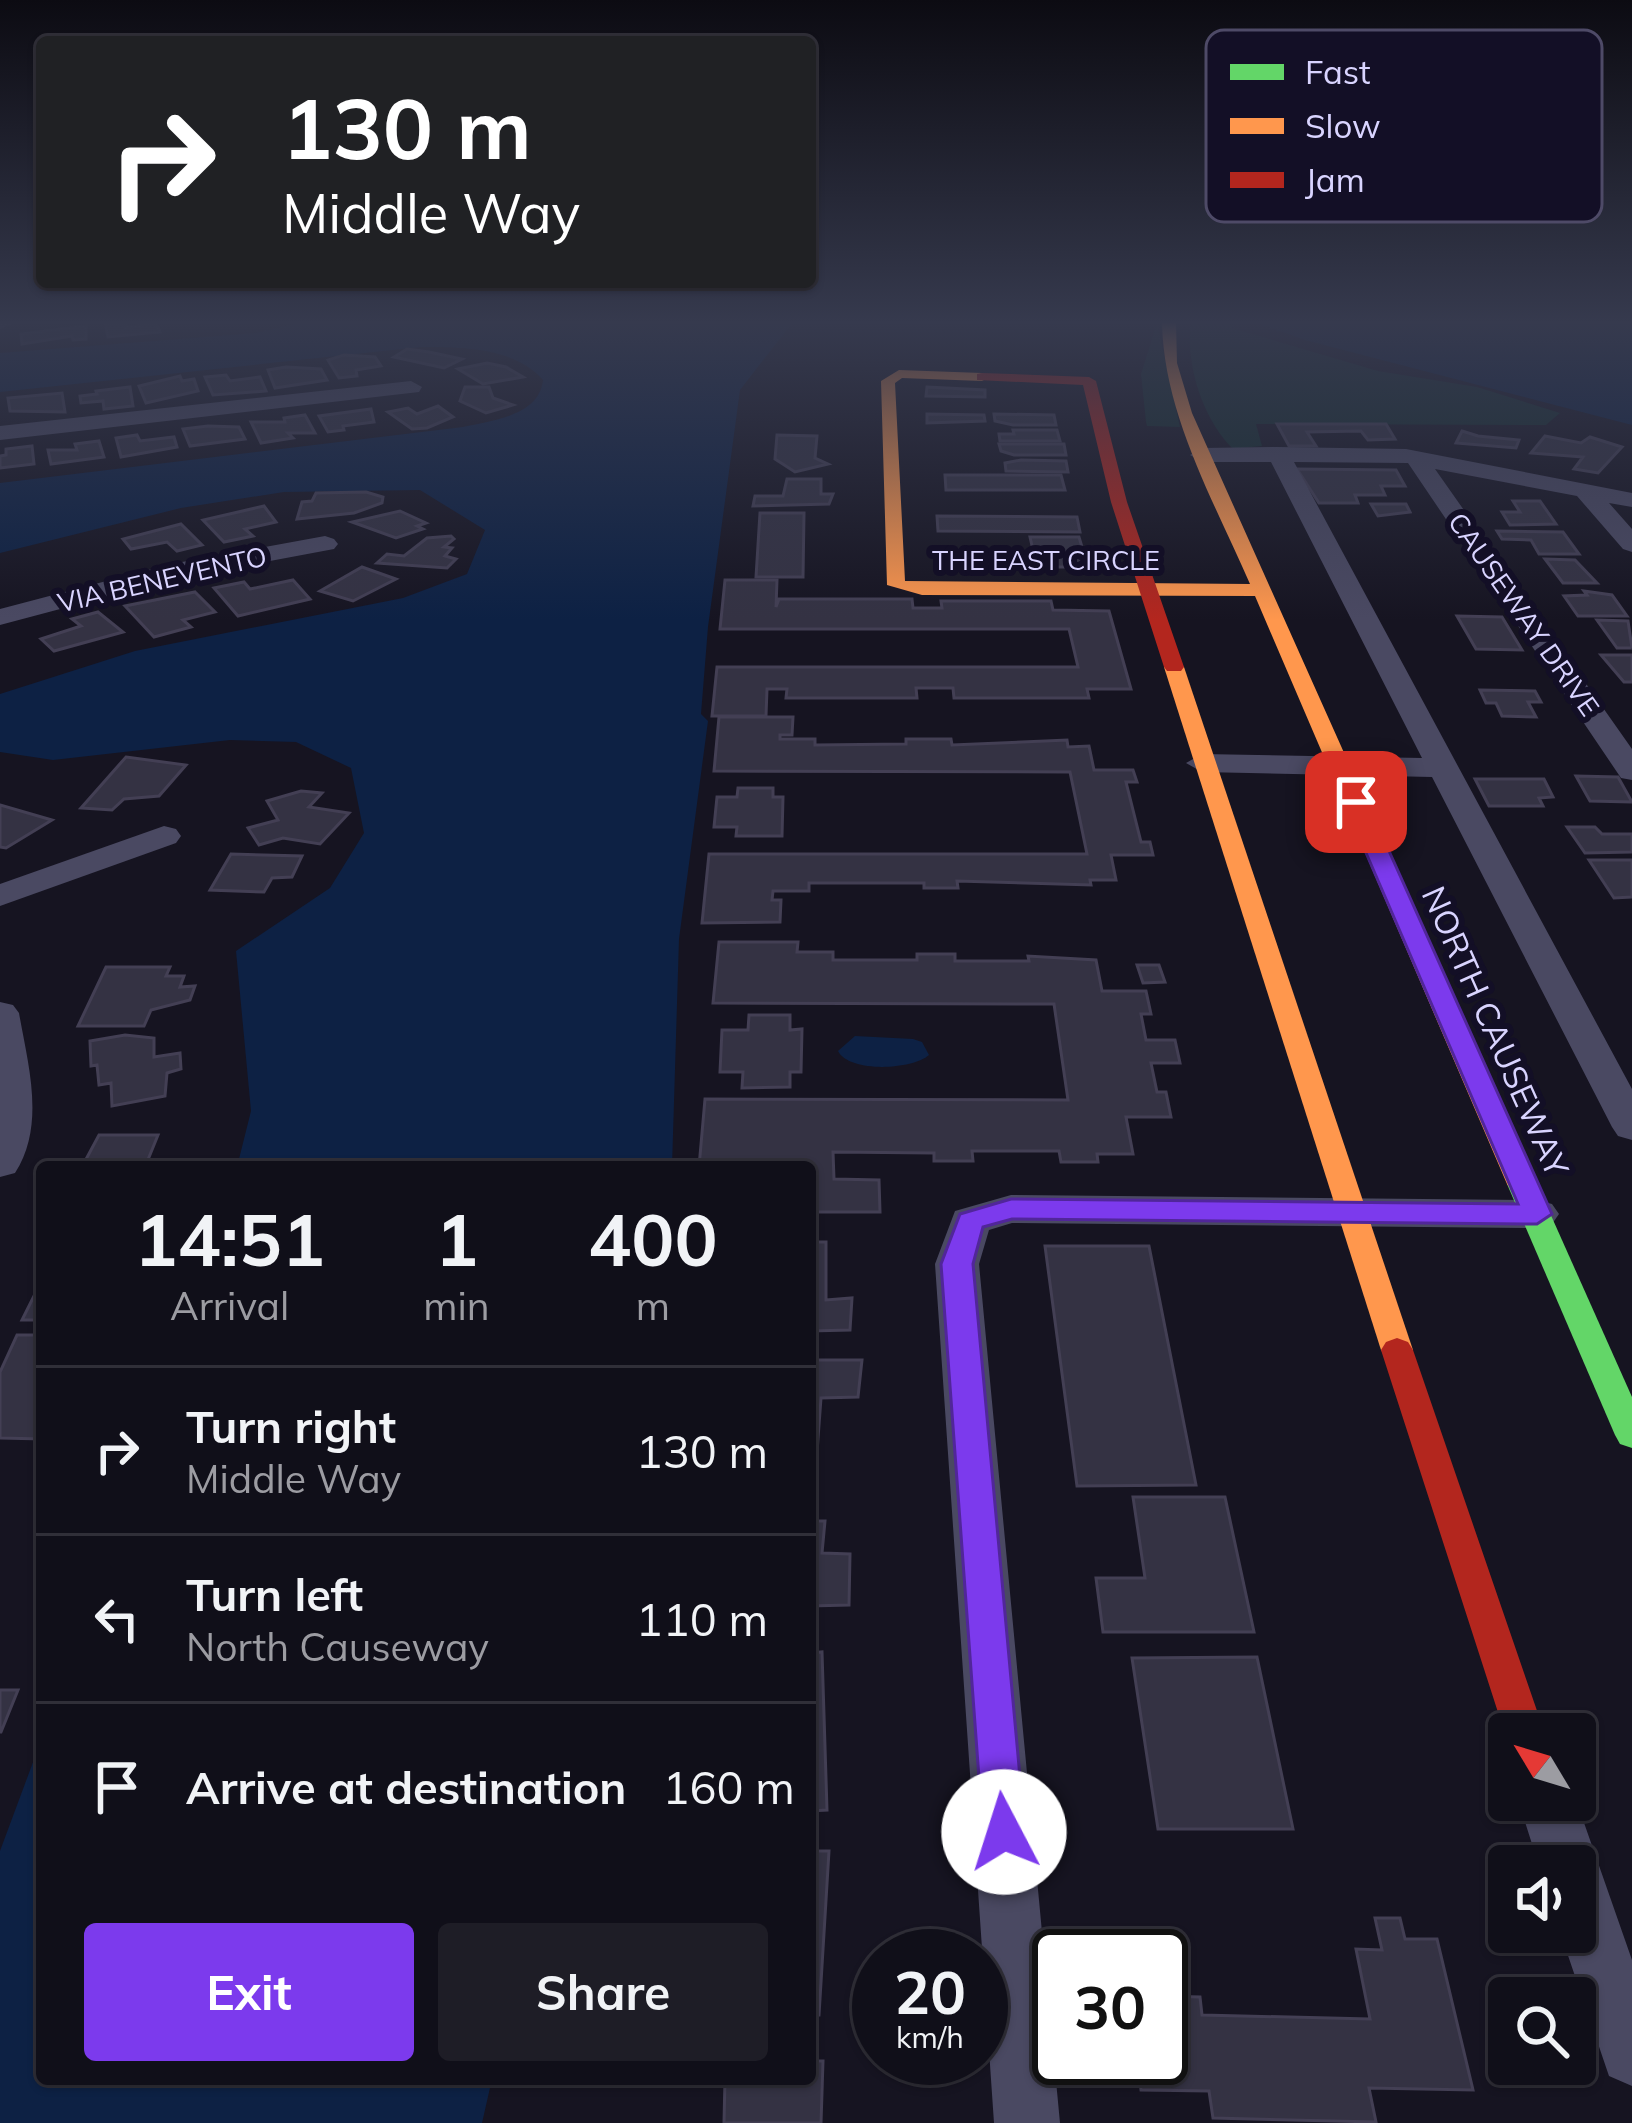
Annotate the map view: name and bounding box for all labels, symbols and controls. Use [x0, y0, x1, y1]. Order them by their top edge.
legend [1206, 30, 1602, 222]
text: Fast [1305, 51, 1370, 92]
text: 130 m [282, 75, 532, 180]
icon: right [84, 84, 240, 240]
text: Slow [1305, 105, 1381, 146]
text: Jam [1305, 159, 1365, 200]
text: Middle Way [282, 179, 580, 247]
street label: CAUSEWAY DRIVE [1441, 506, 1607, 722]
street label: VIA BENEVENTO [54, 538, 270, 620]
street label: THE EAST CIRCLE [932, 543, 1160, 577]
pin [1305, 751, 1407, 853]
icon: arrive [1323, 769, 1389, 835]
street label: NORTH CAUSEWAY [1414, 880, 1579, 1183]
text: 14:51 [134, 1194, 325, 1284]
text: 1 [435, 1194, 478, 1284]
text: 400 [588, 1194, 718, 1284]
text: Arrival [170, 1281, 289, 1330]
text: min [423, 1281, 490, 1330]
text: m [636, 1281, 670, 1330]
text: Turn right [186, 1398, 396, 1454]
icon: right [84, 1418, 150, 1484]
text: 130 m [636, 1423, 768, 1479]
text: Middle Way [186, 1454, 401, 1503]
text: Turn left [186, 1566, 363, 1622]
icon: left [84, 1586, 150, 1652]
text: 110 m [636, 1591, 768, 1647]
text: North Causeway [186, 1622, 489, 1671]
north arrow [1488, 1713, 1596, 1821]
map controls [1488, 1713, 1596, 2085]
icon: arrive [84, 1754, 150, 1820]
text: Arrive at destination [186, 1759, 626, 1815]
text: 160 m [662, 1759, 795, 1815]
position arrow [941, 1769, 1067, 1895]
button: sound [1488, 1845, 1596, 1953]
button: Exit [84, 1923, 414, 2061]
button: Share [438, 1923, 768, 2061]
speed limit sign: 30 [1032, 1929, 1188, 2085]
text: 20 [894, 1954, 966, 2029]
button: search [1488, 1977, 1596, 2085]
text: km/h [896, 2018, 964, 2056]

